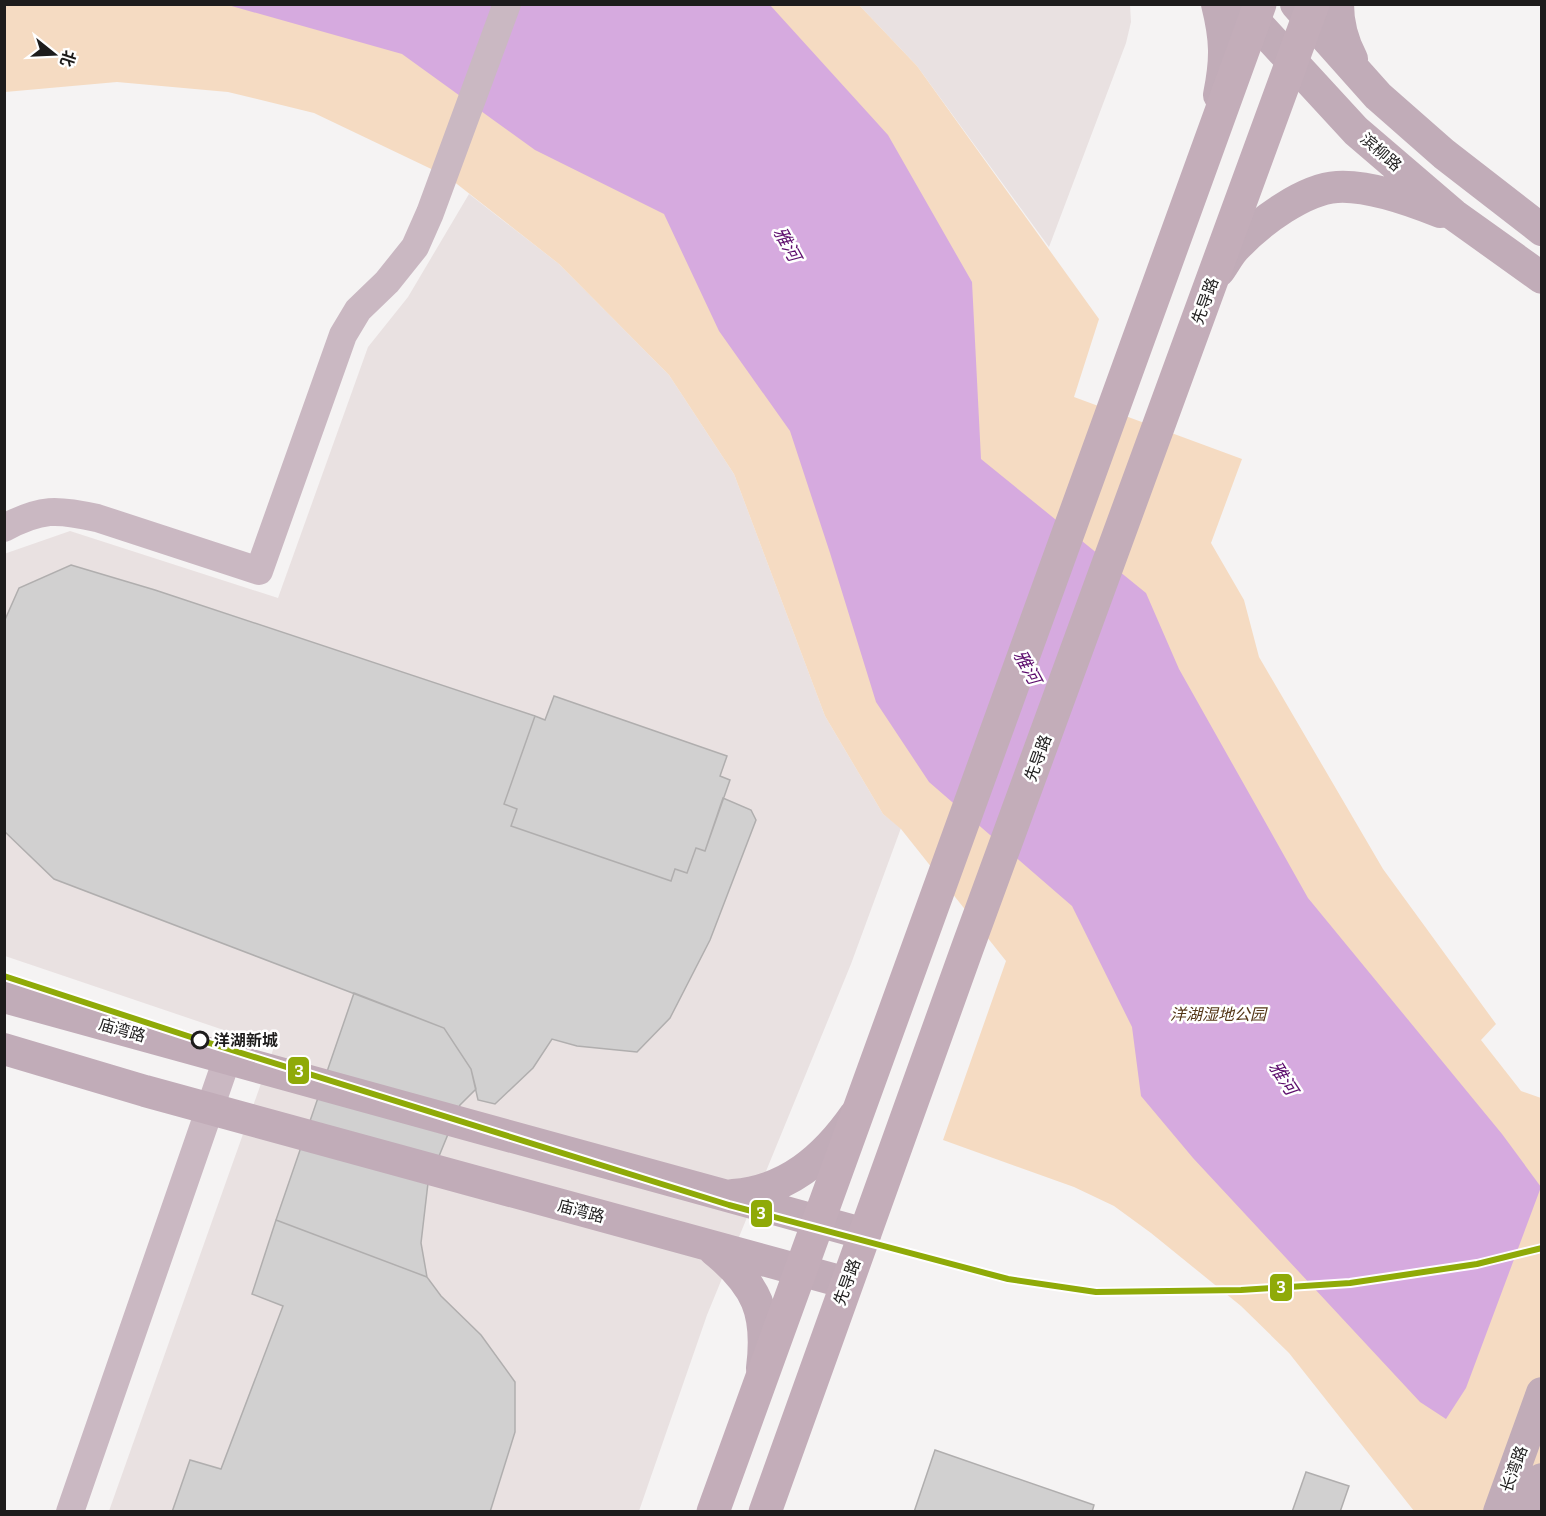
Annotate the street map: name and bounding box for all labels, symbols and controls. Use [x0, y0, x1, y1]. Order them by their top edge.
north arrow [24, 24, 84, 84]
text: 北 [56, 48, 79, 69]
street label: 滨柳路 [1357, 129, 1405, 175]
water label: 雅河 [769, 223, 807, 268]
street label: 先导路 [1188, 275, 1222, 327]
water label: 雅河 [1009, 646, 1047, 691]
street label: 先导路 [1021, 732, 1055, 784]
park label: 洋湖湿地公园 [1170, 1005, 1268, 1024]
street label: 庙湾路 [96, 1014, 148, 1046]
marker: 洋湖新城 [191, 1031, 209, 1049]
place label: 洋湖新城 [214, 1031, 278, 1050]
line badge: 3 [287, 1056, 310, 1085]
water label: 雅河 [1264, 1057, 1304, 1102]
text: 3 [294, 1062, 304, 1081]
street label: 庙湾路 [555, 1196, 607, 1226]
line badge: 3 [750, 1199, 773, 1228]
text: 3 [756, 1204, 766, 1223]
street label: 先导路 [830, 1256, 864, 1308]
line badge: 3 [1269, 1273, 1293, 1302]
text: 3 [1276, 1278, 1286, 1297]
street label: 长湾路 [1497, 1443, 1531, 1495]

